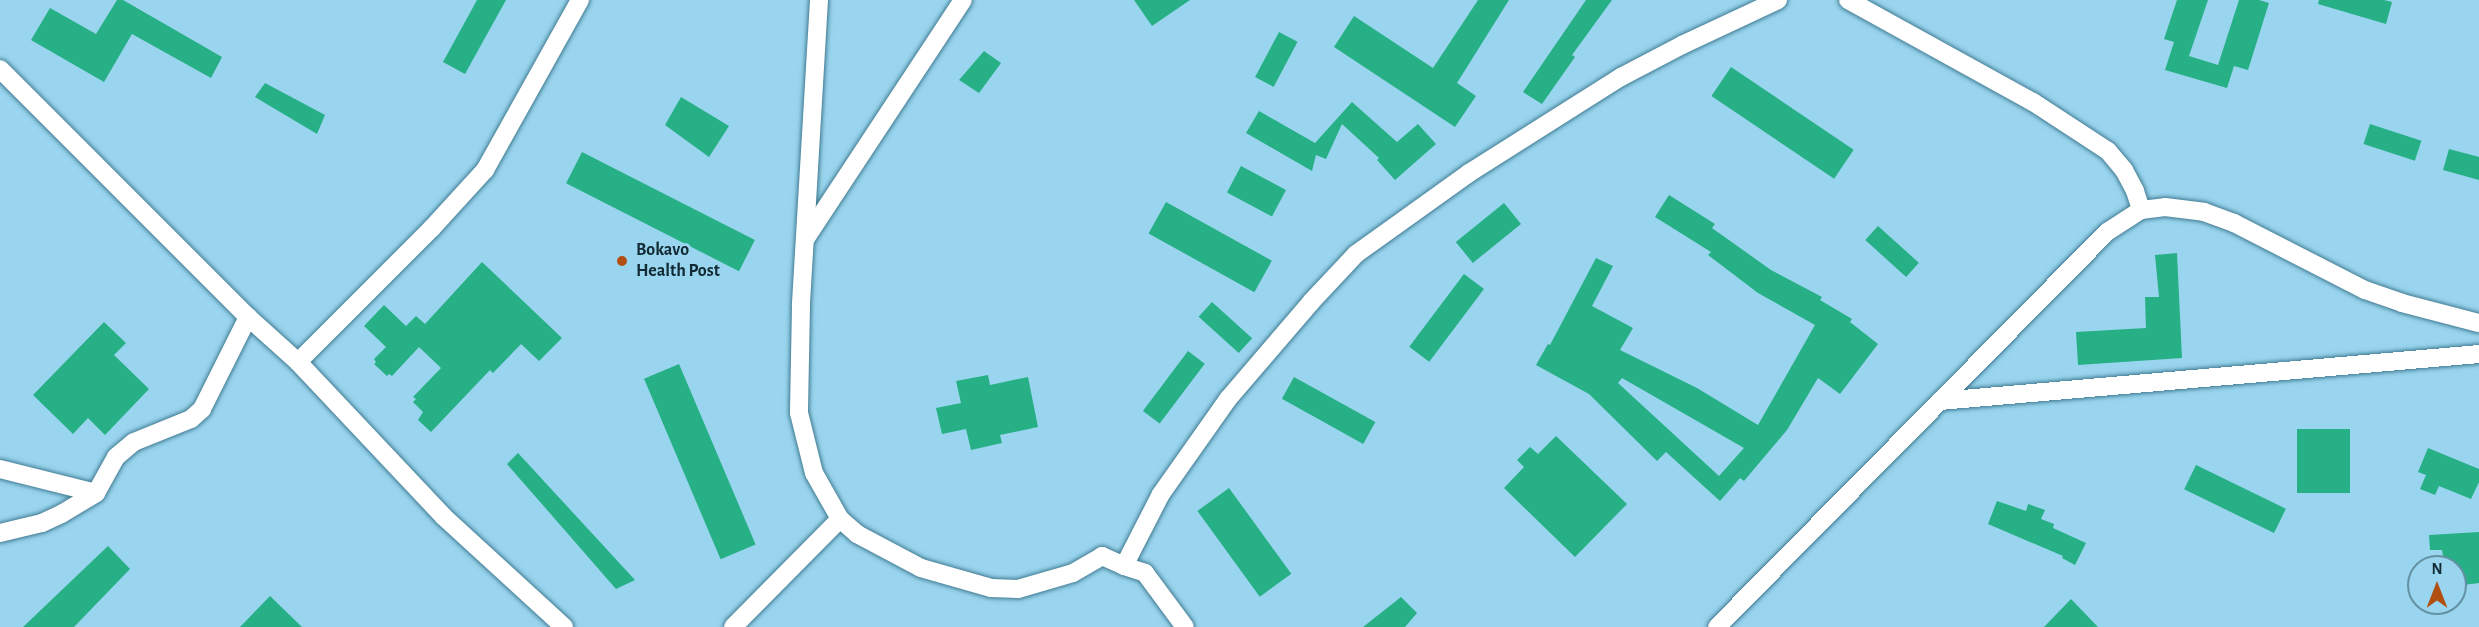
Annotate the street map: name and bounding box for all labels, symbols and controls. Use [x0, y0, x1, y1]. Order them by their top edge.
place label: Bokavo Health Post [636, 240, 720, 282]
marker: Bokavo Health Post [613, 252, 631, 270]
north arrow [2407, 555, 2467, 615]
text: N [2431, 561, 2443, 577]

